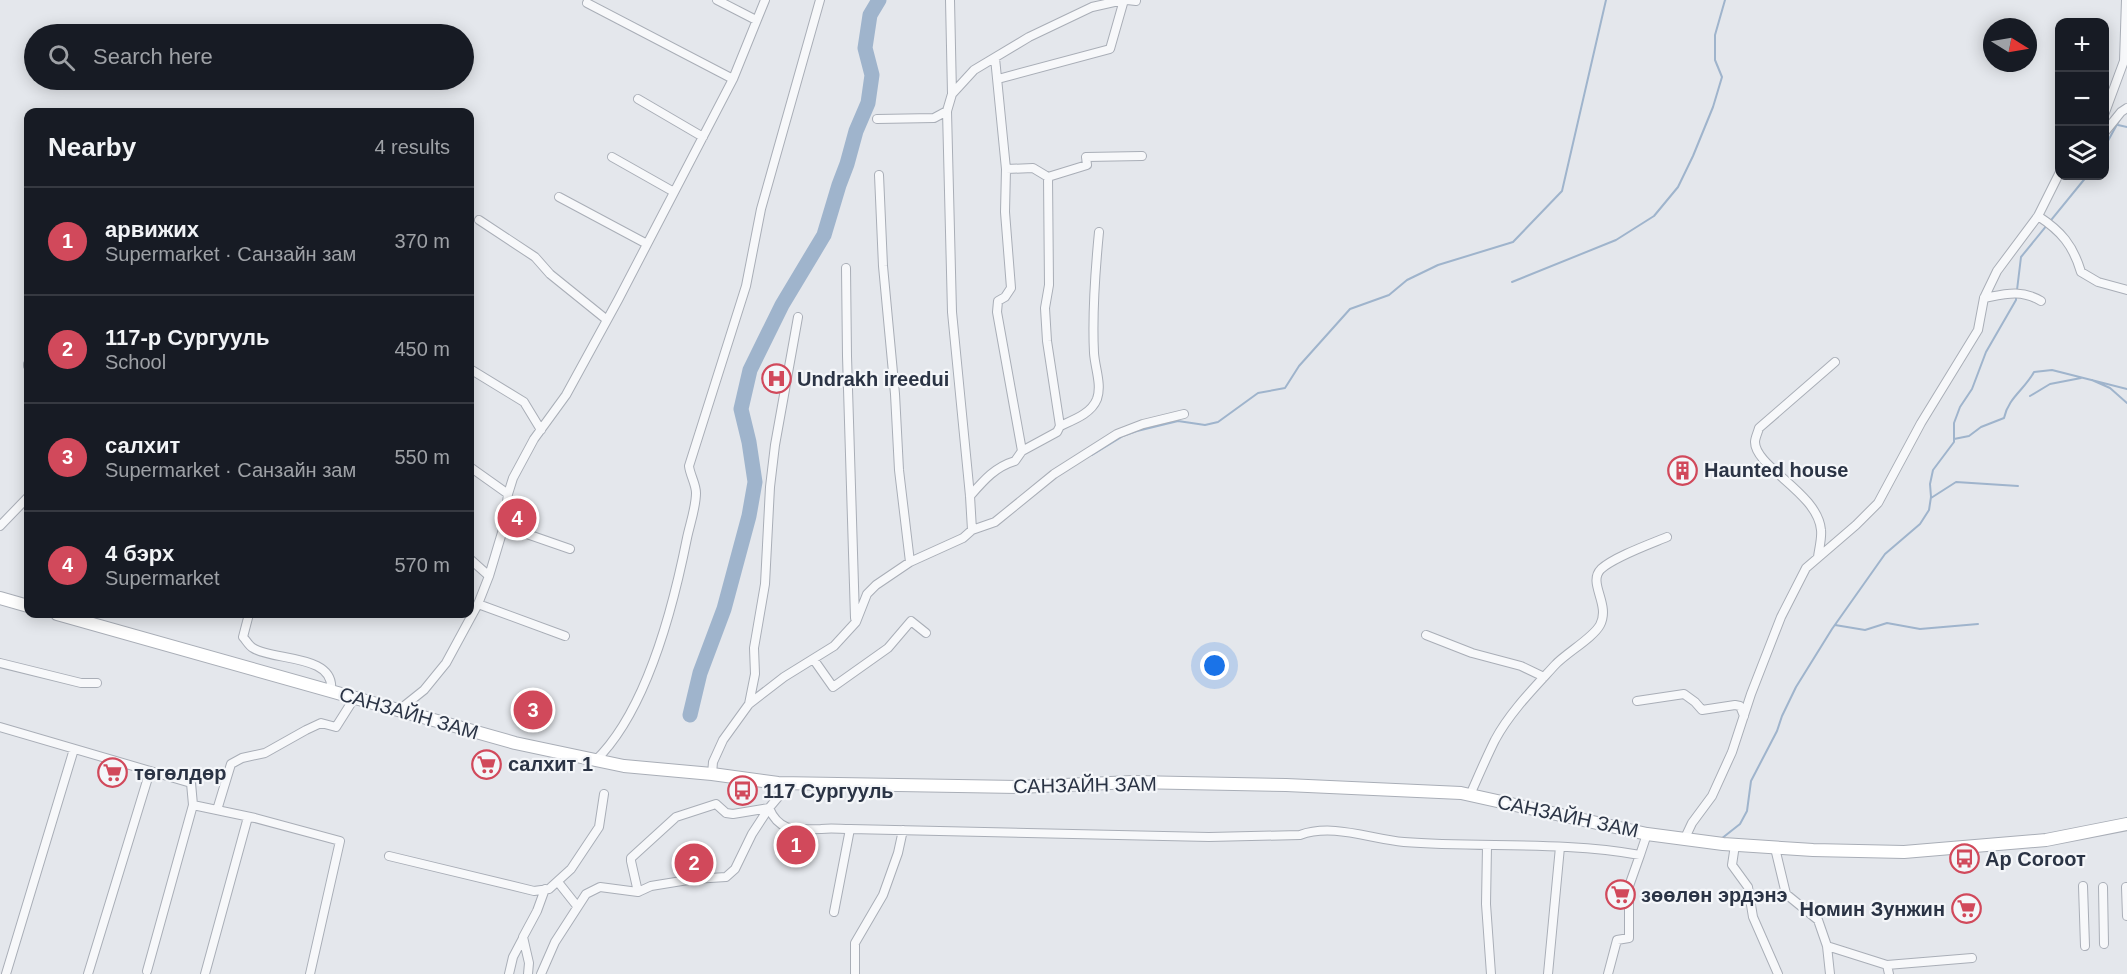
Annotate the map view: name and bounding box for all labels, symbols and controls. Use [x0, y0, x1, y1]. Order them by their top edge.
north arrow [1983, 18, 2037, 72]
map controls [2055, 18, 2109, 180]
button: + [2055, 18, 2109, 72]
search box [24, 24, 474, 90]
icon: search [45, 41, 78, 74]
text: Search here [93, 44, 213, 69]
button: − [2055, 72, 2109, 126]
button: layers [2055, 126, 2109, 180]
text: Nearby [48, 132, 136, 162]
text: 4 results [374, 136, 450, 158]
text: арвижих [105, 217, 199, 242]
text: 1 [62, 230, 73, 252]
text: 370 m [394, 230, 450, 252]
text: Supermarket · Санзайн зам [105, 243, 356, 265]
text: 117-р Сургууль [105, 325, 269, 350]
text: 2 [62, 338, 73, 360]
text: 450 m [394, 338, 450, 360]
text: School [105, 351, 166, 373]
hospital icon: Undrakh ireedui [760, 363, 792, 395]
place label: Undrakh ireedui [797, 368, 949, 390]
text: салхит [105, 433, 180, 458]
text: 3 [62, 446, 73, 468]
text: 550 m [394, 446, 450, 468]
building icon: Haunted house [1667, 454, 1699, 486]
text: Supermarket · Санзайн зам [105, 459, 356, 481]
place label: Haunted house [1704, 459, 1848, 481]
pin: 4 [498, 496, 536, 540]
text: 4 бэрх [105, 541, 174, 566]
text: 4 [62, 554, 73, 576]
text: 570 m [394, 554, 450, 576]
text: Supermarket [105, 567, 220, 589]
your location [1200, 651, 1229, 680]
street label: САНЗАЙН ЗАМ [337, 682, 481, 743]
pin: 3 [514, 688, 552, 732]
supermarket icon: салхит 1 [471, 748, 503, 780]
place label: салхит 1 [508, 753, 593, 775]
supermarket icon: төгөлдөр [97, 757, 129, 789]
place label: төгөлдөр [134, 762, 226, 784]
street label: САНЗАЙН ЗАМ [1013, 772, 1157, 797]
bus stop icon: 117 Сургууль [726, 775, 758, 807]
place label: 117 Сургууль [763, 780, 894, 802]
street label: САНЗАЙН ЗАМ [1495, 789, 1641, 842]
pin: 1 [776, 822, 816, 868]
pin: 2 [674, 840, 714, 886]
bus stop icon: Ар Согоот [1948, 843, 1980, 875]
place label: Ар Согоот [1985, 848, 2086, 870]
supermarket icon: зөөлөн эрдэнэ [1604, 879, 1636, 911]
place label: зөөлөн эрдэнэ [1641, 884, 1788, 906]
supermarket icon: Номин Зунжин [1950, 893, 1982, 925]
place label: Номин Зунжин [1800, 898, 1945, 920]

